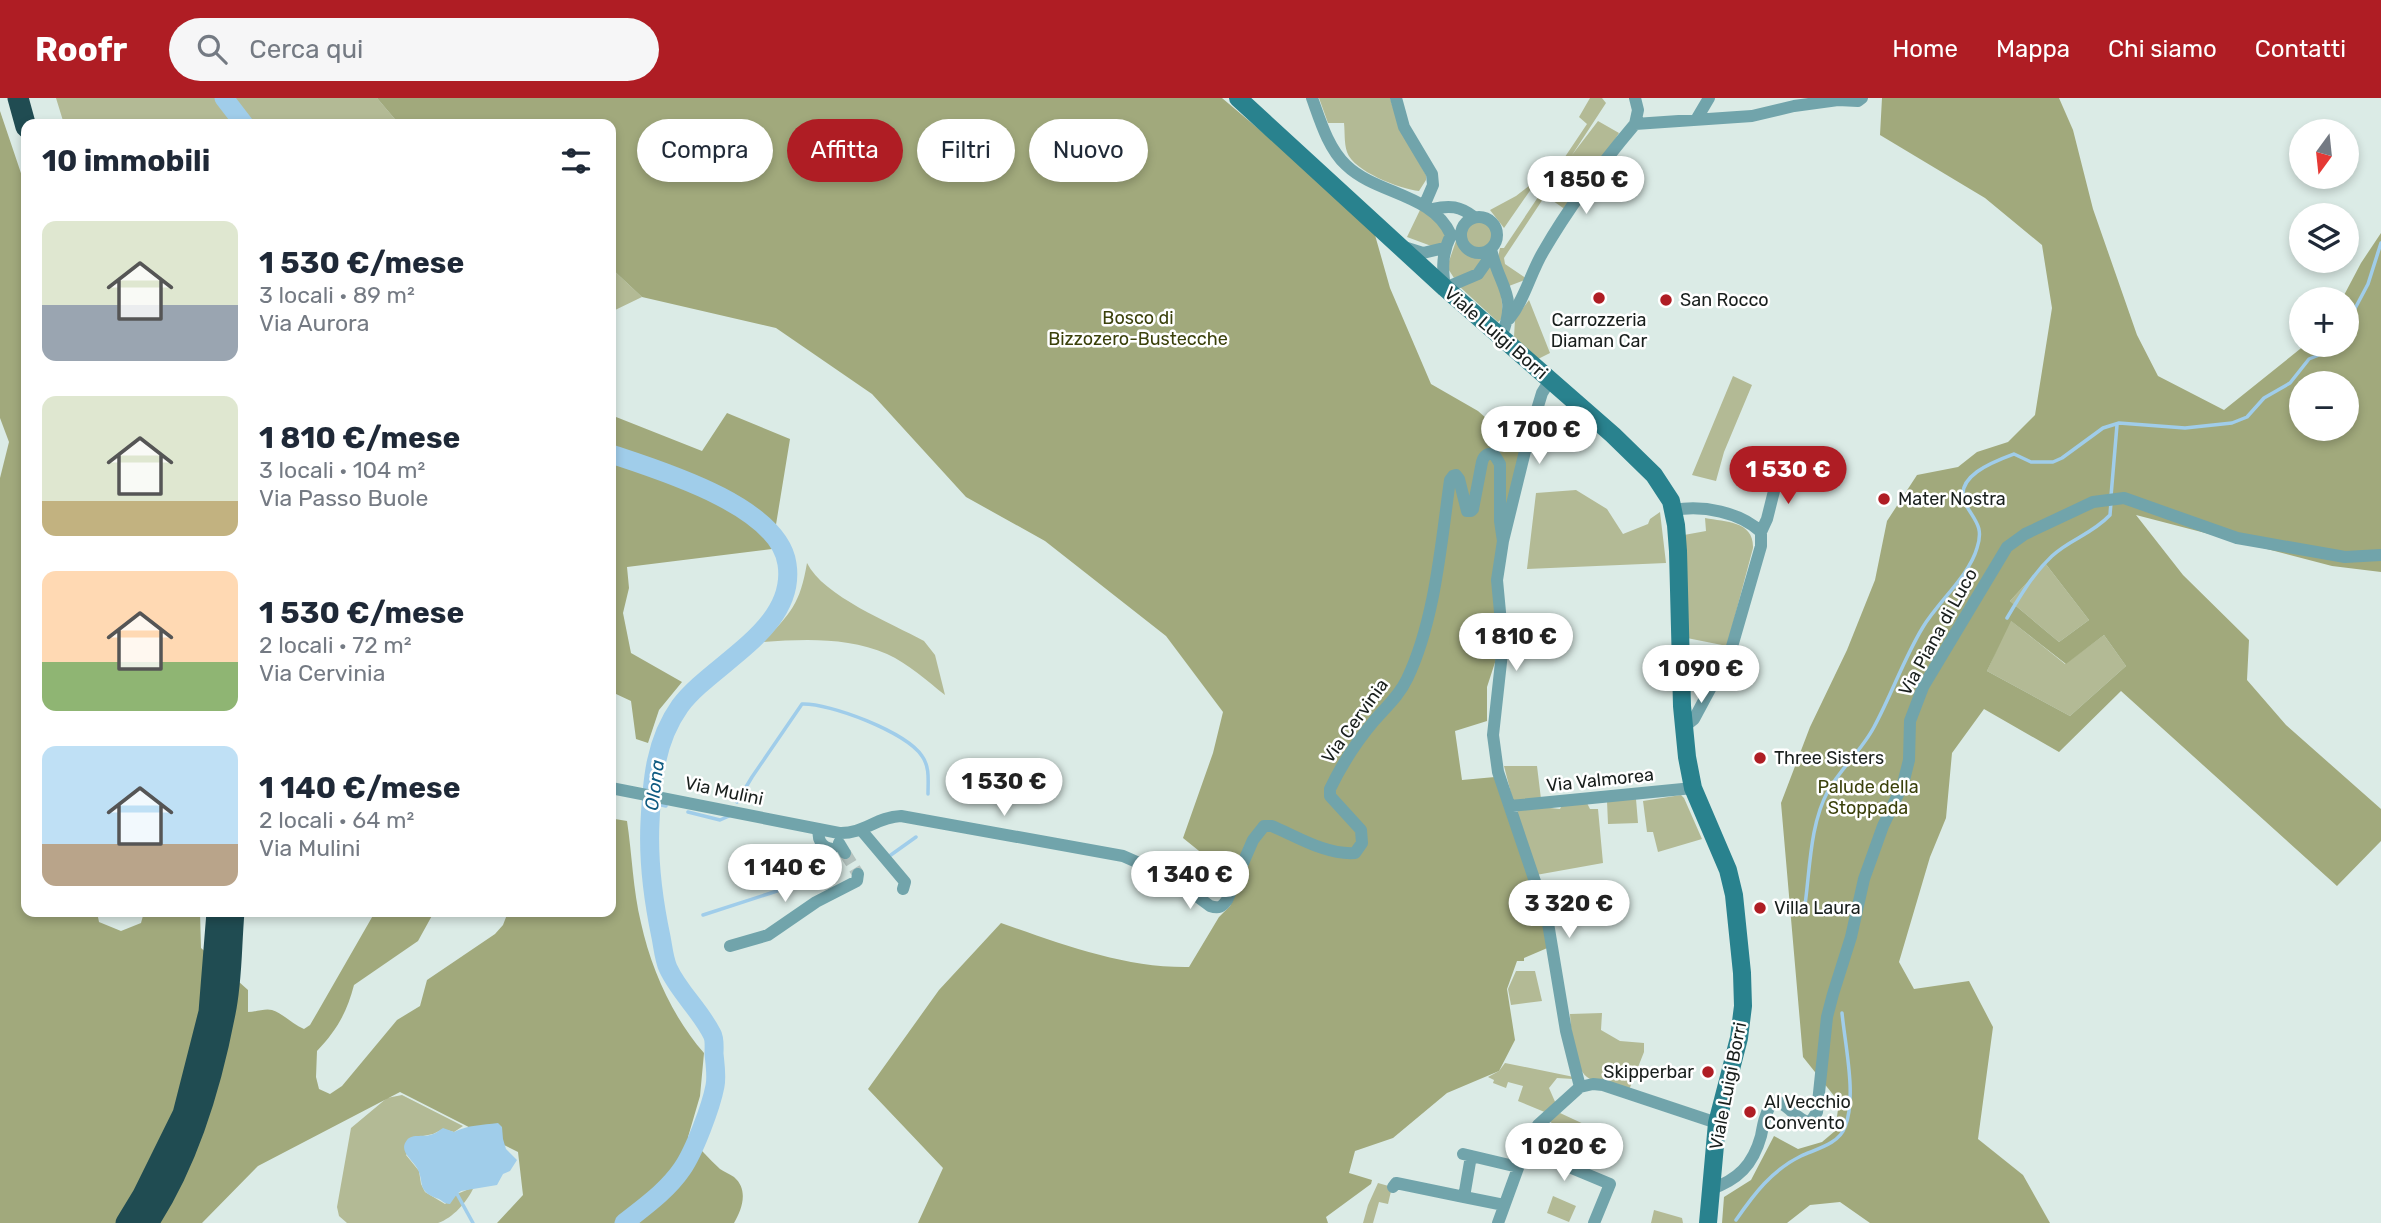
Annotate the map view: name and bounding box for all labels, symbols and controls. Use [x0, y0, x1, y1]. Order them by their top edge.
search box [169, 18, 659, 81]
text: Roofr [35, 30, 127, 69]
icon: search [193, 30, 231, 68]
text: Cerca qui [249, 34, 363, 65]
text: Home [1892, 35, 1958, 63]
text: Mappa [1996, 35, 2070, 63]
text: Chi siamo [2108, 35, 2217, 63]
text: Contatti [2255, 35, 2346, 63]
chip: Compra [637, 119, 773, 182]
chip: Affitta [787, 119, 903, 182]
chip: Filtri [917, 119, 1015, 182]
chip: Nuovo [1029, 119, 1148, 182]
north arrow [2289, 119, 2359, 189]
map controls [2289, 119, 2359, 441]
icon: filters [557, 142, 595, 180]
text: 10 immobili [42, 143, 210, 179]
pin: 1 850 € [1521, 156, 1651, 216]
text: 1 850 € [1543, 165, 1629, 193]
button: layers [2289, 203, 2359, 273]
text: 1 530 €/mese [259, 245, 464, 281]
icon: home [98, 249, 182, 333]
text: 3 locali · 89 m² [259, 281, 415, 309]
street label: Viale Luigi Borri [1440, 282, 1552, 384]
button: + [2289, 287, 2359, 357]
place label: San Rocco [1680, 289, 1769, 311]
marker: Carrozzeria Diaman Car [1591, 290, 1607, 306]
marker: San Rocco [1658, 292, 1674, 308]
park label: Bosco di Bizzozero-Bustecche [1048, 307, 1228, 350]
text: Via Aurora [259, 309, 369, 337]
place label: Carrozzeria Diaman Car [1551, 309, 1648, 352]
button: − [2289, 371, 2359, 441]
pin: 1 700 € [1474, 406, 1604, 466]
text: 1 700 € [1497, 415, 1581, 443]
text: 1 810 €/mese [259, 420, 460, 456]
icon: home [98, 424, 182, 508]
pin: 1 530 € [1723, 446, 1853, 506]
text: 1 530 € [1746, 455, 1830, 483]
text: 3 locali · 104 m² [259, 456, 425, 484]
text: Via Passo Buole [259, 484, 428, 512]
place label: Mater Nostra [1898, 488, 2006, 510]
marker: Mater Nostra [1876, 491, 1892, 507]
street label: Via Piana di Luco [1894, 565, 1982, 699]
text: 1 530 €/mese [259, 595, 464, 631]
icon: home [98, 599, 182, 683]
pin: 1 810 € [1451, 614, 1581, 673]
text: 1 810 € [1475, 622, 1557, 650]
text: 2 locali · 72 m² [259, 631, 412, 659]
pin: 1 090 € [1636, 646, 1766, 705]
text: 1 090 € [1658, 654, 1744, 682]
text: Via Cervinia [259, 659, 385, 687]
street label: Via Cervinia [1317, 675, 1393, 767]
place label: Three Sisters [1774, 747, 1884, 769]
marker: Three Sisters [1752, 750, 1768, 766]
water label: Olona [640, 758, 669, 812]
pin: 1 530 € [939, 758, 1069, 818]
street label: Via Valmorea [1545, 763, 1655, 797]
text: 1 530 € [962, 767, 1046, 795]
text: 1 140 €/mese [259, 770, 461, 806]
street label: Via Mulini [683, 772, 765, 810]
icon: home [98, 774, 182, 858]
park label: Palude della Stoppada [1817, 776, 1919, 819]
text: 2 locali · 64 m² [259, 806, 414, 834]
text: Via Mulini [259, 834, 361, 862]
pin: 1 140 € [720, 844, 850, 904]
pin: 1 340 € [1125, 852, 1255, 911]
text: 1 140 € [744, 853, 826, 881]
text: 1 340 € [1147, 860, 1233, 888]
pin: 3 320 € [1504, 880, 1634, 940]
text: 3 320 € [1525, 889, 1613, 917]
place label: Villa Laura [1774, 897, 1861, 919]
marker: Villa Laura [1752, 900, 1768, 916]
street label: Viale Luigi Borri [1705, 1020, 1751, 1152]
place label: Skipperbar [1603, 1061, 1694, 1083]
marker: Skipperbar [1700, 1064, 1716, 1080]
place label: Al Vecchio Convento [1764, 1091, 1851, 1134]
marker: Al Vecchio Convento [1742, 1104, 1758, 1120]
pin: 1 020 € [1499, 1124, 1629, 1183]
text: 1 020 € [1521, 1132, 1607, 1160]

